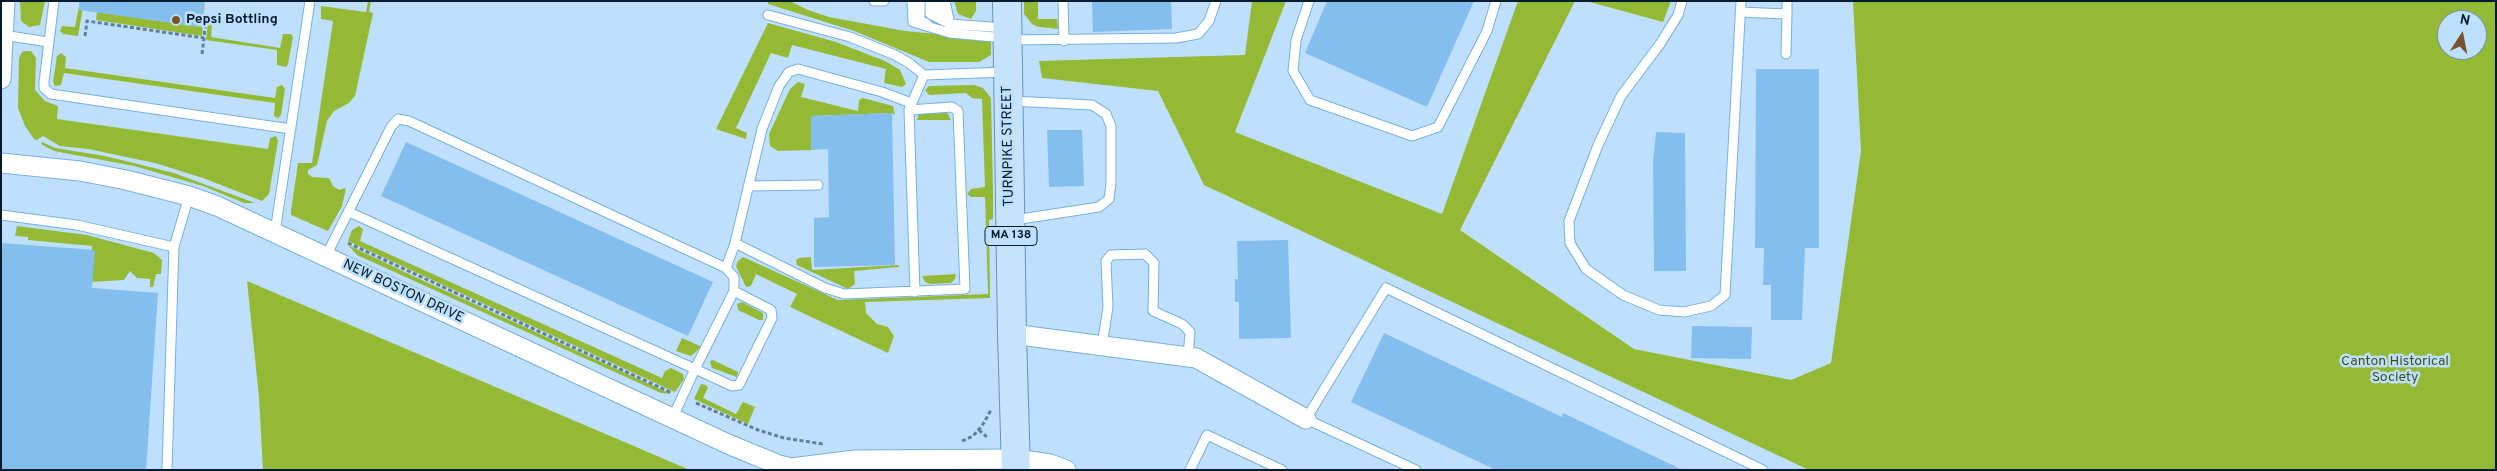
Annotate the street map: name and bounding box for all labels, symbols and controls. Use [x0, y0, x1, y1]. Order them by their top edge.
north arrow [2437, 10, 2487, 60]
text: N [2458, 11, 2471, 30]
place label: Pepsi Bottling [186, 12, 278, 28]
marker: Pepsi Bottling [170, 14, 182, 26]
street label: TURNPIKE STREET [1000, 85, 1018, 207]
road number: MA 138 [985, 227, 1037, 246]
street label: NEW BOSTON DRIVE [340, 257, 466, 327]
park label: Canton Historical Society [2341, 354, 2449, 387]

